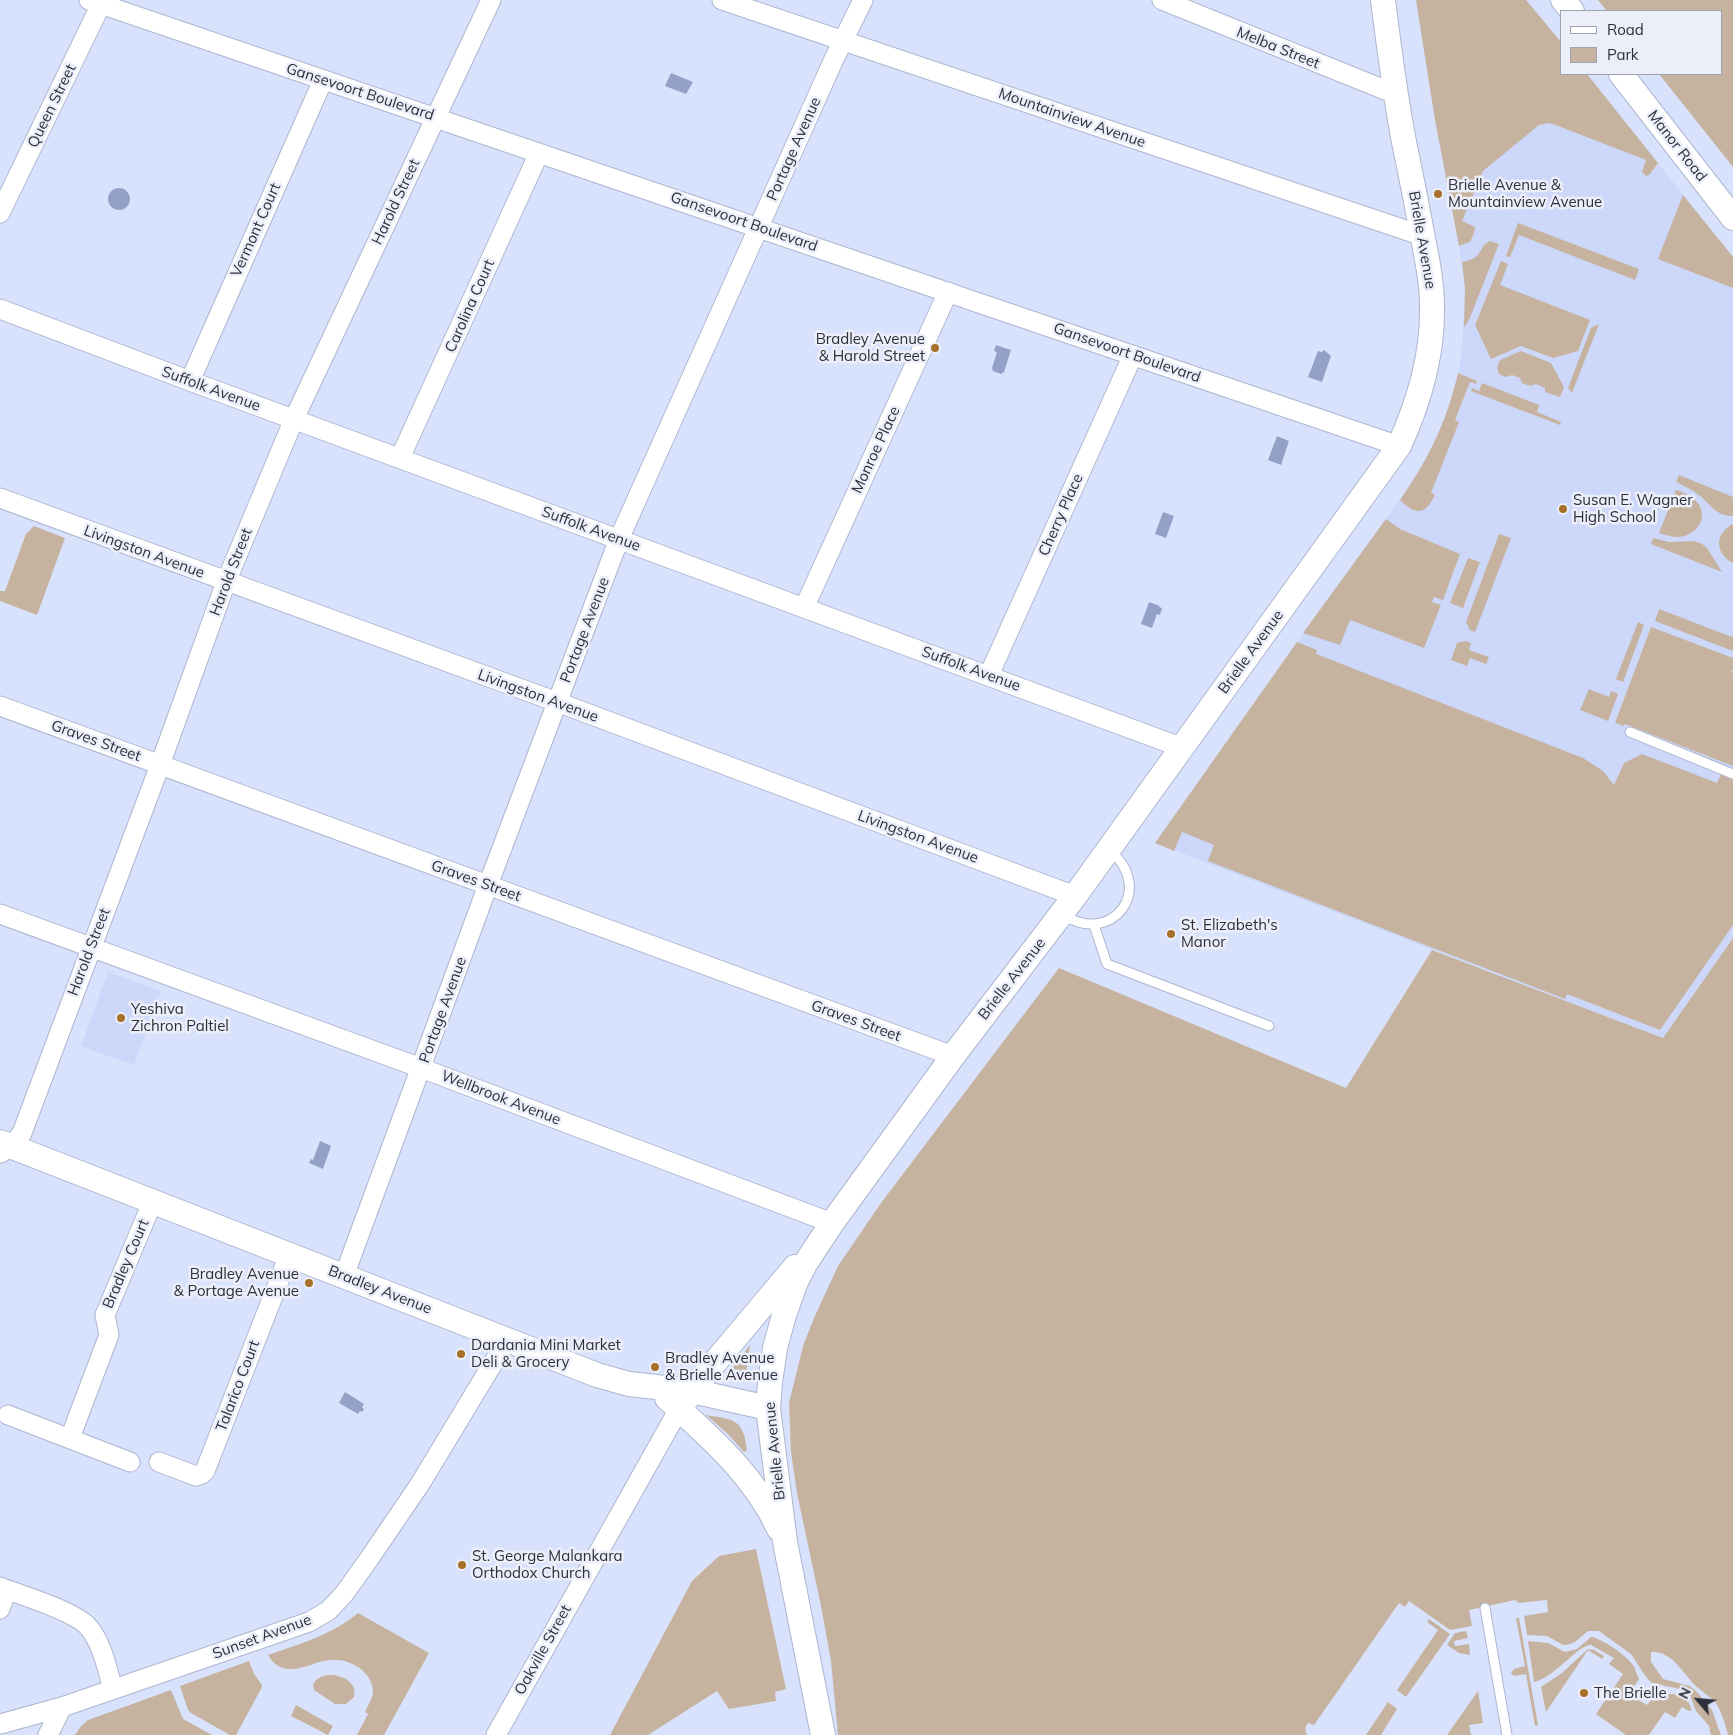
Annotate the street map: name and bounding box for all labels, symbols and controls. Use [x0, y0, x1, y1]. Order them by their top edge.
legend [1560, 10, 1723, 75]
text: Road [1607, 20, 1644, 39]
street label: Melba Street [1234, 23, 1322, 73]
text: Park [1607, 45, 1639, 64]
street label: Gansevoort Boulevard [284, 60, 436, 124]
street label: Queen Street [24, 61, 80, 151]
street label: Mountainview Avenue [996, 84, 1148, 152]
street label: Portage Avenue [763, 94, 825, 204]
street label: Manor Road [1644, 107, 1710, 185]
street label: Harold Street [368, 156, 424, 248]
place label: Brielle Avenue & Mountainview Avenue [1448, 176, 1602, 211]
street label: Vermont Court [227, 180, 285, 280]
street label: Gansevoort Boulevard [668, 188, 820, 256]
marker: Brielle Avenue & Mountainview Avenue [1432, 188, 1444, 200]
street label: Brielle Avenue [1405, 190, 1439, 290]
street label: Carolina Court [441, 257, 499, 355]
street label: Gansevoort Boulevard [1051, 319, 1203, 387]
place label: Bradley Avenue & Harold Street [816, 330, 925, 365]
marker: Bradley Avenue & Harold Street [929, 342, 941, 354]
street label: Suffolk Avenue [159, 363, 263, 415]
street label: Monroe Place [848, 404, 904, 496]
street label: Cherry Place [1035, 471, 1087, 559]
place label: Susan E. Wagner High School [1573, 491, 1693, 526]
street label: Suffolk Avenue [539, 503, 643, 555]
marker: Susan E. Wagner High School [1557, 503, 1569, 515]
street label: Livingston Avenue [81, 522, 207, 582]
street label: Harold Street [206, 526, 256, 618]
street label: Portage Avenue [557, 575, 613, 685]
street label: Brielle Avenue [1215, 607, 1287, 697]
street label: Suffolk Avenue [919, 643, 1023, 695]
street label: Livingston Avenue [475, 666, 601, 726]
street label: Graves Street [49, 716, 143, 766]
street label: Livingston Avenue [855, 807, 981, 867]
street label: Graves Street [429, 856, 523, 906]
street label: Harold Street [64, 906, 114, 998]
place label: St. Elizabeth's Manor [1181, 916, 1278, 951]
marker: St. Elizabeth's Manor [1165, 928, 1177, 940]
street label: Brielle Avenue [974, 935, 1050, 1023]
street label: Portage Avenue [415, 955, 471, 1065]
street label: Graves Street [809, 996, 903, 1046]
place label: Yeshiva Zichron Paltiel [131, 1000, 229, 1035]
marker: Yeshiva Zichron Paltiel [115, 1012, 127, 1024]
street label: Wellbrook Avenue [439, 1067, 563, 1129]
street label: Bradley Court [99, 1217, 153, 1311]
street label: Bradley Avenue [326, 1262, 434, 1318]
place label: Bradley Avenue & Portage Avenue [174, 1265, 299, 1300]
marker: Bradley Avenue & Portage Avenue [303, 1277, 315, 1289]
place label: Dardania Mini Market Deli & Grocery [471, 1336, 621, 1371]
street label: Talarico Court [212, 1338, 264, 1434]
marker: Dardania Mini Market Deli & Grocery [455, 1348, 467, 1360]
place label: Bradley Avenue & Brielle Avenue [665, 1349, 778, 1384]
marker: Bradley Avenue & Brielle Avenue [649, 1361, 661, 1373]
street label: Brielle Avenue [761, 1401, 789, 1501]
place label: St. George Malankara Orthodox Church [472, 1547, 623, 1582]
marker: St. George Malankara Orthodox Church [456, 1559, 468, 1571]
street label: Oakville Street [511, 1602, 575, 1698]
street label: Sunset Avenue [210, 1611, 314, 1663]
north arrow [1673, 1675, 1723, 1725]
place label: The Brielle [1594, 1684, 1667, 1702]
text: N [1674, 1684, 1695, 1702]
marker: The Brielle [1578, 1687, 1590, 1699]

